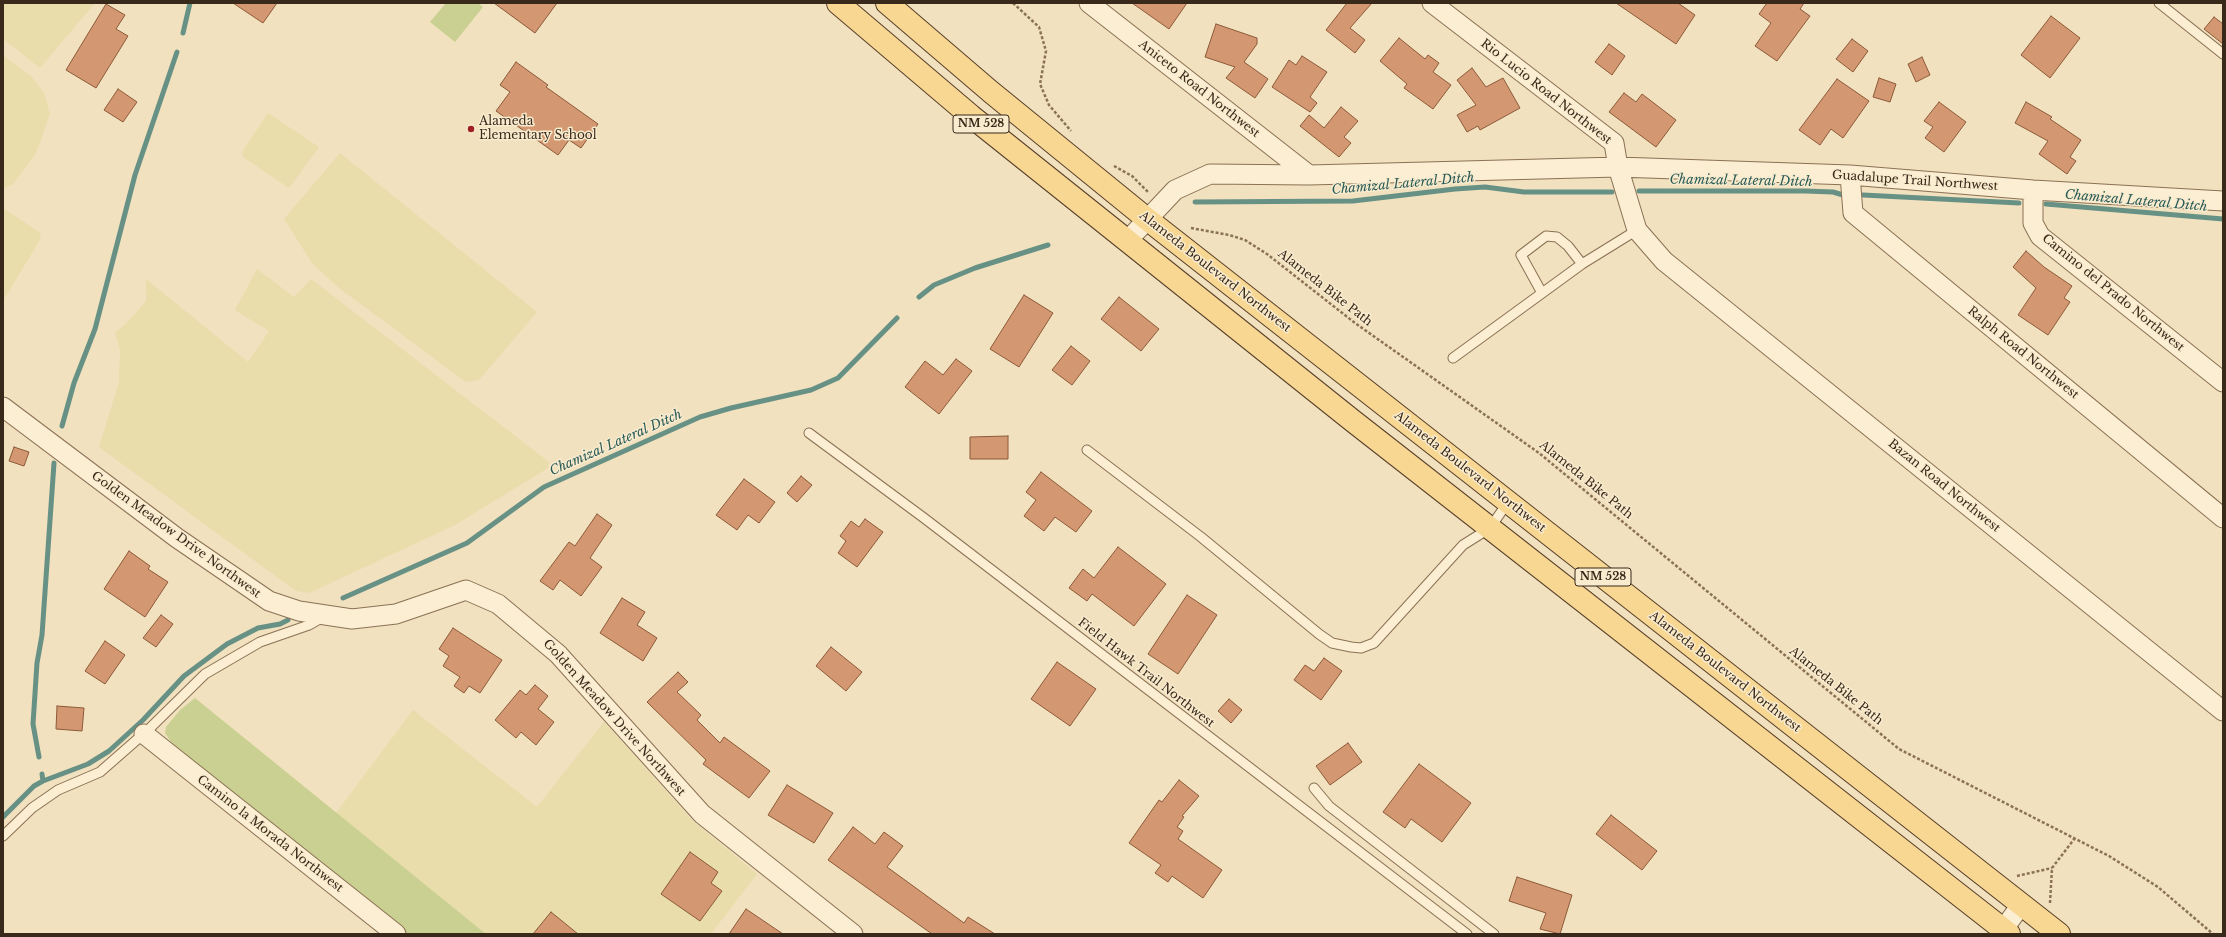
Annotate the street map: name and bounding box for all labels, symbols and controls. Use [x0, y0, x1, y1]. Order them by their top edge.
street label: Rio Lucio Road Northwest [1478, 36, 1614, 148]
street label: Aniceto Road Northwest [1136, 37, 1262, 141]
place label: Alameda Elementary School [479, 115, 597, 143]
road number: NM 528 [953, 115, 1009, 133]
marker: Alameda Elementary School [466, 124, 476, 134]
street label: Guadalupe Trail Northwest [1832, 168, 1998, 194]
water label: Chamizal Lateral Ditch [1331, 170, 1475, 198]
water label: Chamizal Lateral Ditch [1669, 172, 1813, 190]
water label: Chamizal Lateral Ditch [2064, 187, 2208, 215]
street label: Alameda Boulevard Northwest [1137, 208, 1293, 336]
street label: Camino del Prado Northwest [2039, 231, 2187, 355]
street label: Alameda Bike Path [1275, 247, 1375, 329]
street label: Ralph Road Northwest [1965, 304, 2081, 402]
water label: Chamizal Lateral Ditch [547, 407, 685, 479]
street label: Alameda Boulevard Northwest [1392, 408, 1548, 536]
street label: Bazan Road Northwest [1885, 436, 2003, 536]
street label: Alameda Bike Path [1536, 438, 1636, 522]
street label: Golden Meadow Drive Northwest [89, 469, 263, 601]
road number: NM 528 [1575, 568, 1631, 586]
street label: Alameda Boulevard Northwest [1647, 608, 1803, 736]
street label: Field Hawk Trail Northwest [1075, 615, 1217, 731]
street label: Golden Meadow Drive Northwest [540, 637, 688, 799]
street label: Alameda Bike Path [1786, 644, 1886, 728]
street label: Camino la Morada Northwest [194, 772, 346, 896]

